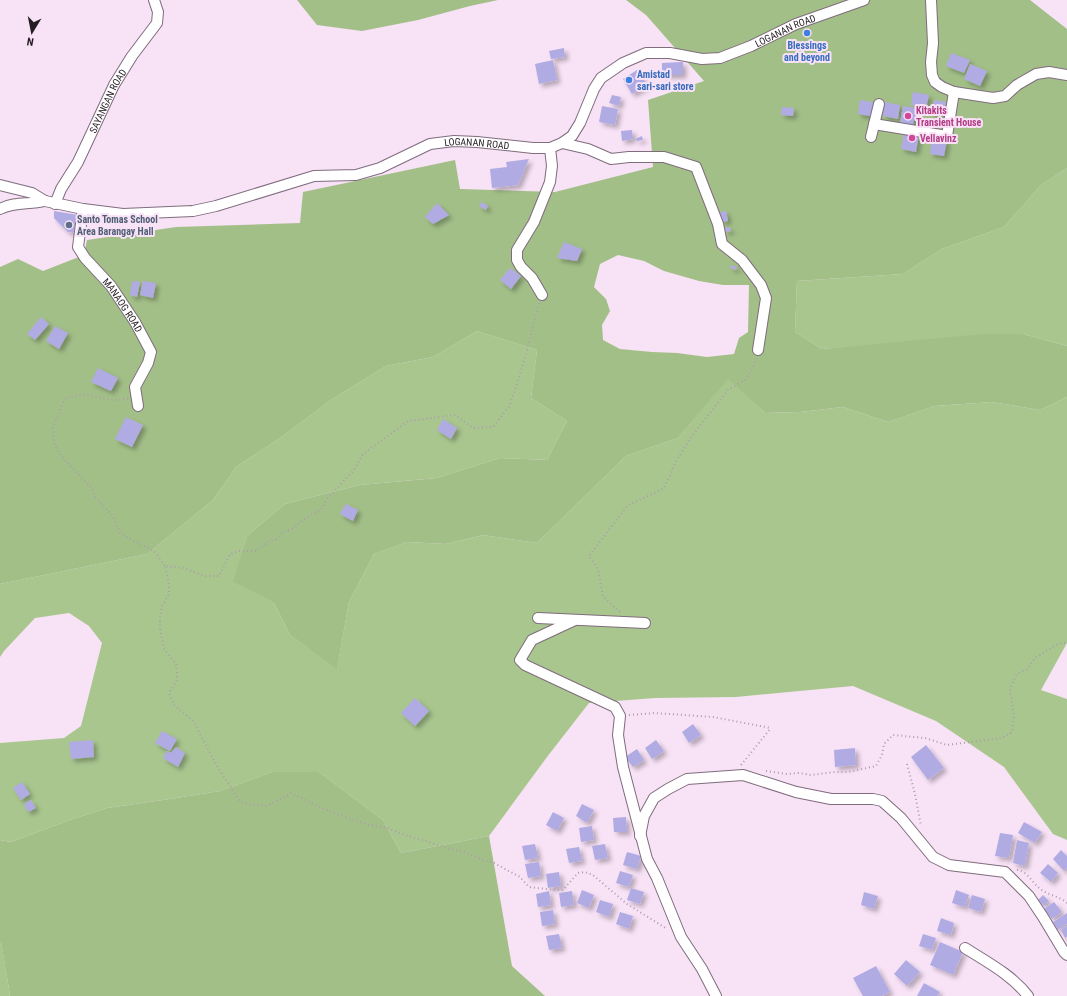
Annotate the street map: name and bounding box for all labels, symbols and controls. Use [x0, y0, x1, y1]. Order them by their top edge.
north arrow [12, 12, 52, 52]
street label: LOGANAN ROAD [753, 12, 817, 49]
marker: Blessings and beyond [802, 28, 812, 38]
text: N [26, 34, 35, 48]
place label: Blessings and beyond [784, 40, 830, 63]
street label: SAYANGAN ROAD [87, 67, 128, 135]
place label: Amistad sari-sari store [637, 69, 694, 92]
marker: Amistad sari-sari store [624, 75, 634, 85]
place label: Kitakits Transient House [916, 105, 982, 128]
marker: Kitakits Transient House [903, 111, 913, 121]
marker: Vellavinz [907, 133, 917, 143]
place label: Vellavinz [920, 133, 957, 144]
street label: LOGANAN ROAD [444, 135, 510, 151]
place label: Santo Tomas School Area Barangay Hall [77, 214, 158, 237]
marker: Santo Tomas School Area Barangay Hall [64, 220, 74, 230]
street label: MANAOG ROAD [101, 276, 145, 334]

